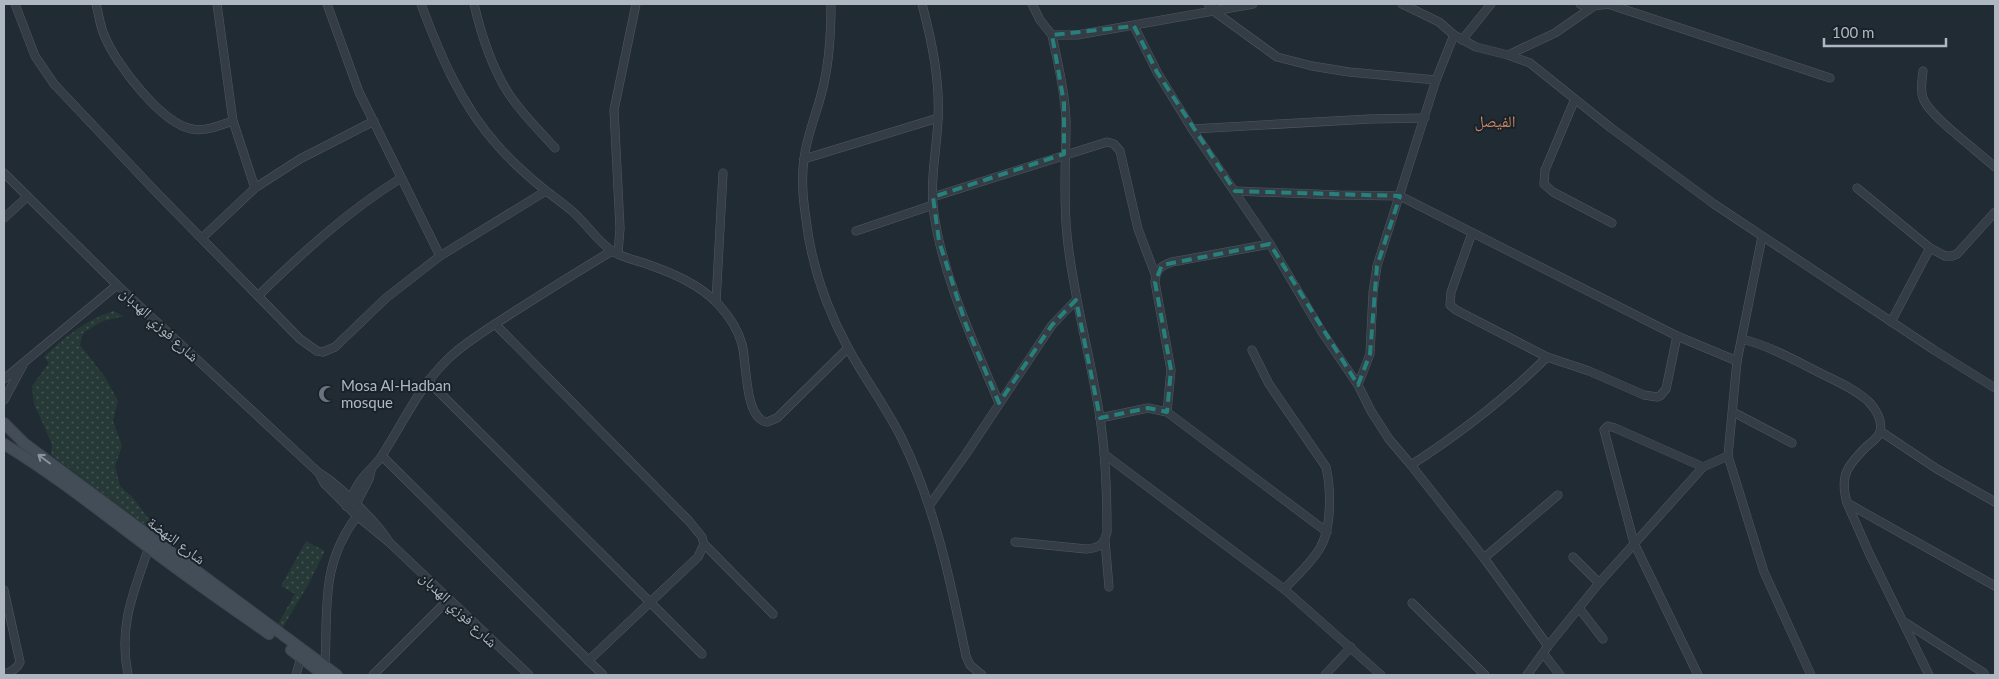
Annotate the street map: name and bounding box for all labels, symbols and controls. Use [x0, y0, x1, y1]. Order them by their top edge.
scale bar [1824, 15, 1946, 47]
text: 100 m [1832, 23, 1874, 41]
district label: الفيصل [1474, 111, 1516, 132]
street label: شارع فوزي الهدبان [114, 283, 203, 368]
place label: Mosa Al-Hadban mosque [341, 376, 451, 411]
mosque icon: Mosa Al-Hadban mosque [317, 384, 337, 404]
one-way arrow [37, 454, 51, 464]
street label: شارع النهضة [143, 512, 210, 569]
street label: شارع فوزي الهدبان [414, 567, 502, 653]

